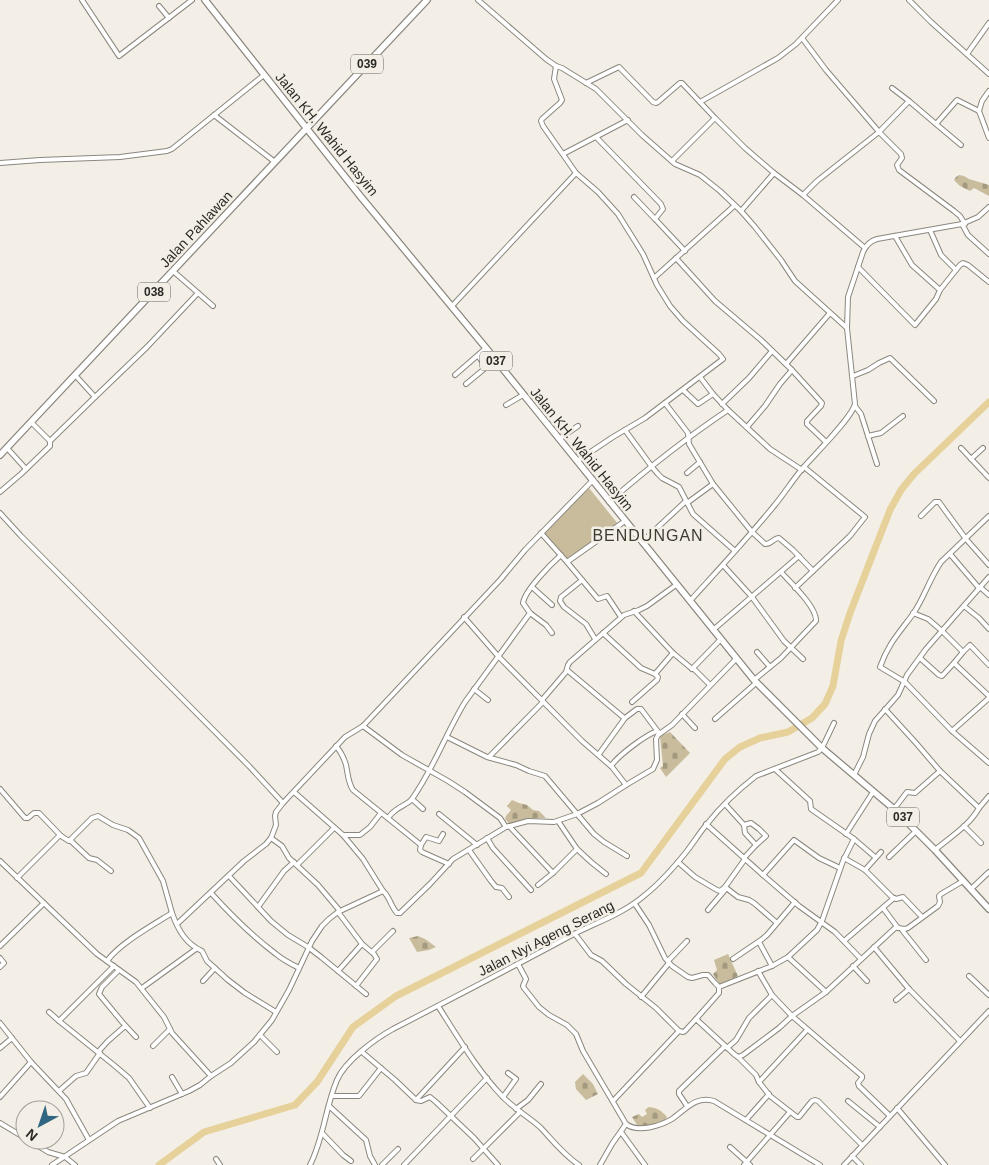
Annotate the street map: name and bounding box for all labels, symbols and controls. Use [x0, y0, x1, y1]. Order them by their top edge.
road number: 039 [351, 54, 383, 74]
street label: Jalan KH. Wahid Hasyim [272, 69, 382, 199]
street label: Jalan Pahlawan [156, 187, 236, 271]
road number: 038 [138, 282, 170, 302]
road number: 037 [480, 352, 512, 371]
street label: Jalan KH. Wahid Hasyim [527, 384, 637, 514]
district label: BENDUNGAN [592, 527, 704, 544]
road number: 037 [887, 808, 919, 826]
street label: Jalan Nyi Ageng Serang [475, 897, 617, 979]
north arrow [15, 1100, 65, 1150]
text: N [23, 1126, 41, 1144]

